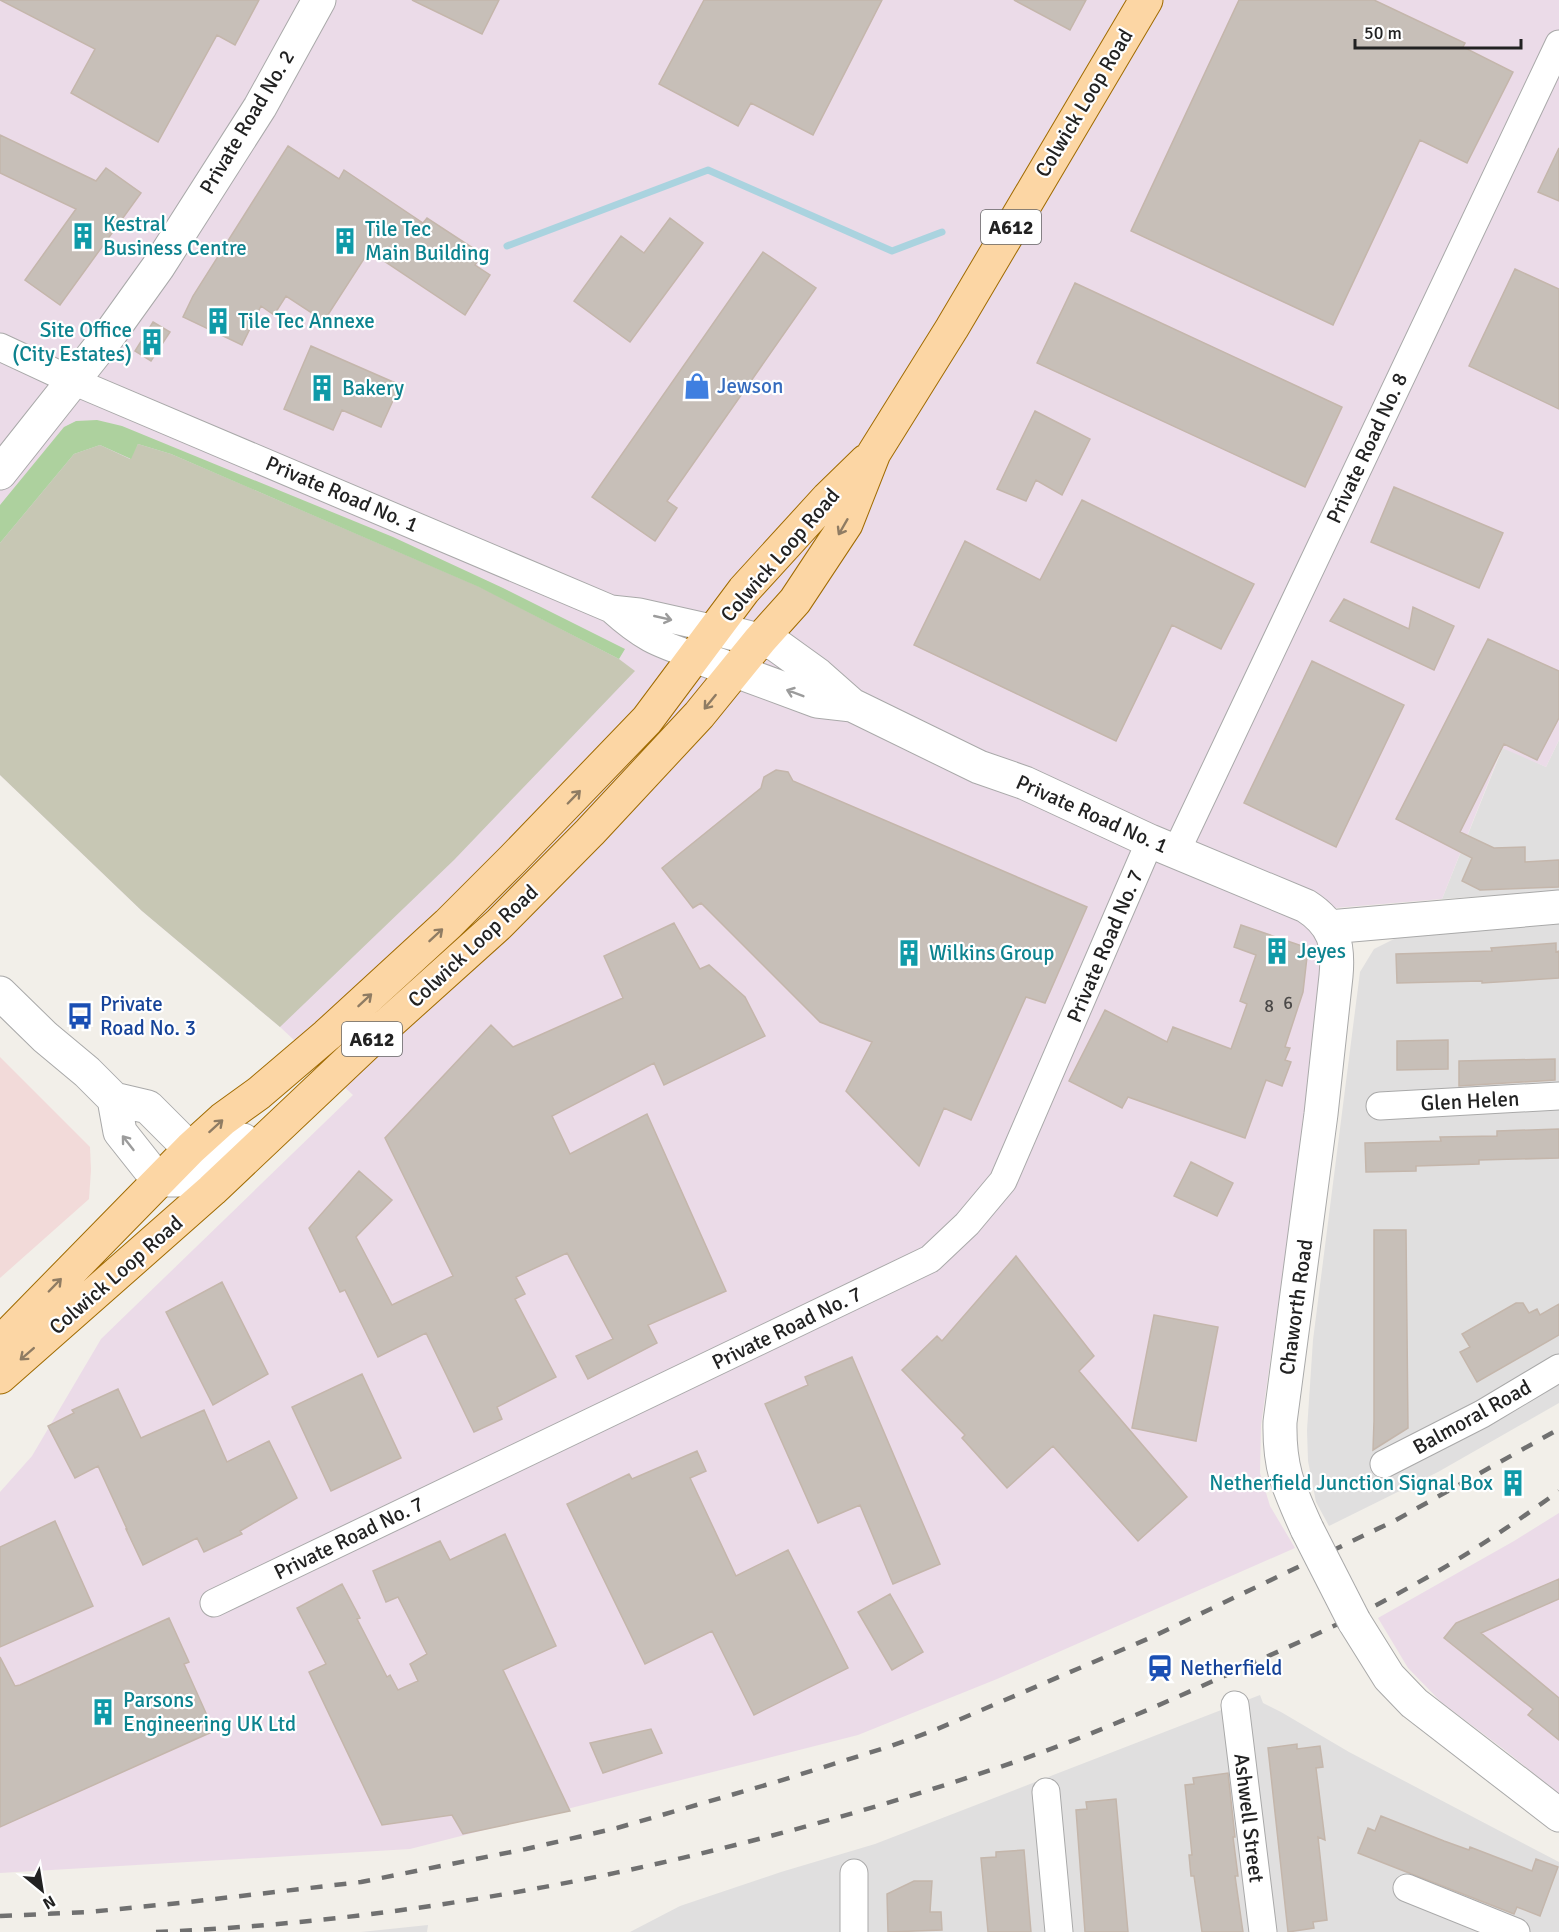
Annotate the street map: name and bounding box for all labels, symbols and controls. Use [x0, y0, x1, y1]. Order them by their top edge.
scale bar [1355, 12, 1522, 50]
text: 50 m [1364, 22, 1402, 44]
street label: Colwick Loop Road [1029, 24, 1139, 182]
street label: Private Road No. 2 [194, 45, 300, 199]
road number: A612 [981, 210, 1041, 244]
place label: Kestral Business Centre [103, 211, 247, 261]
place label: Tile Tec Main Building [365, 216, 490, 266]
building icon: Kestral Business Centre [68, 221, 98, 251]
building icon: Tile Tec Main Building [330, 226, 360, 256]
building icon: Tile Tec Annexe [203, 306, 233, 336]
place label: Tile Tec Annexe [238, 308, 375, 334]
place label: Site Office (City Estates) [12, 317, 132, 367]
building icon: Site Office (City Estates) [137, 327, 167, 357]
street label: Private Road No. 8 [1321, 368, 1413, 528]
shop icon: Jewson [682, 371, 712, 401]
building icon: Bakery [307, 373, 337, 403]
place label: Jewson [717, 373, 783, 399]
place label: Bakery [342, 375, 404, 401]
street label: Private Road No. 1 [262, 450, 422, 538]
street label: Colwick Loop Road [715, 483, 845, 627]
one-way arrow [837, 518, 849, 535]
one-way arrow [654, 612, 673, 624]
one-way arrow [786, 687, 805, 698]
one-way arrow [703, 694, 716, 710]
street label: Private Road No. 1 [1012, 769, 1172, 859]
one-way arrow [567, 789, 581, 804]
street label: Private Road No. 7 [1061, 866, 1149, 1026]
street label: Colwick Loop Road [402, 879, 544, 1013]
one-way arrow [428, 928, 443, 942]
building icon: Jeyes [1262, 936, 1292, 966]
building icon: Wilkins Group [894, 938, 924, 968]
place label: Jeyes [1297, 938, 1346, 964]
place label: Wilkins Group [929, 940, 1054, 966]
place label: Private Road No. 3 [100, 991, 196, 1041]
house number: 6 [1283, 992, 1293, 1014]
one-way arrow [358, 993, 373, 1007]
house number: 8 [1264, 995, 1274, 1017]
bus stop icon: Private Road No. 3 [65, 1001, 95, 1031]
road number: A612 [342, 1022, 402, 1056]
street label: Glen Helen [1420, 1085, 1520, 1117]
one-way arrow [209, 1119, 224, 1133]
one-way arrow [122, 1135, 135, 1151]
street label: Colwick Loop Road [44, 1210, 188, 1340]
street label: Chaworth Road [1274, 1237, 1318, 1377]
one-way arrow [47, 1277, 62, 1292]
street label: Private Road No. 7 [708, 1280, 866, 1376]
one-way arrow [19, 1347, 34, 1361]
street label: Balmoral Road [1408, 1374, 1536, 1460]
building icon: Netherfield Junction Signal Box [1498, 1468, 1528, 1498]
place label: Netherfield Junction Signal Box [1209, 1470, 1493, 1496]
street label: Private Road No. 7 [270, 1490, 428, 1586]
station icon: Netherfield [1145, 1653, 1175, 1683]
place label: Netherfield [1180, 1655, 1282, 1681]
place label: Parsons Engineering UK Ltd [123, 1687, 296, 1737]
building icon: Parsons Engineering UK Ltd [88, 1697, 118, 1727]
street label: Ashwell Street [1228, 1752, 1270, 1884]
north arrow [12, 1860, 72, 1920]
text: N [39, 1891, 59, 1914]

